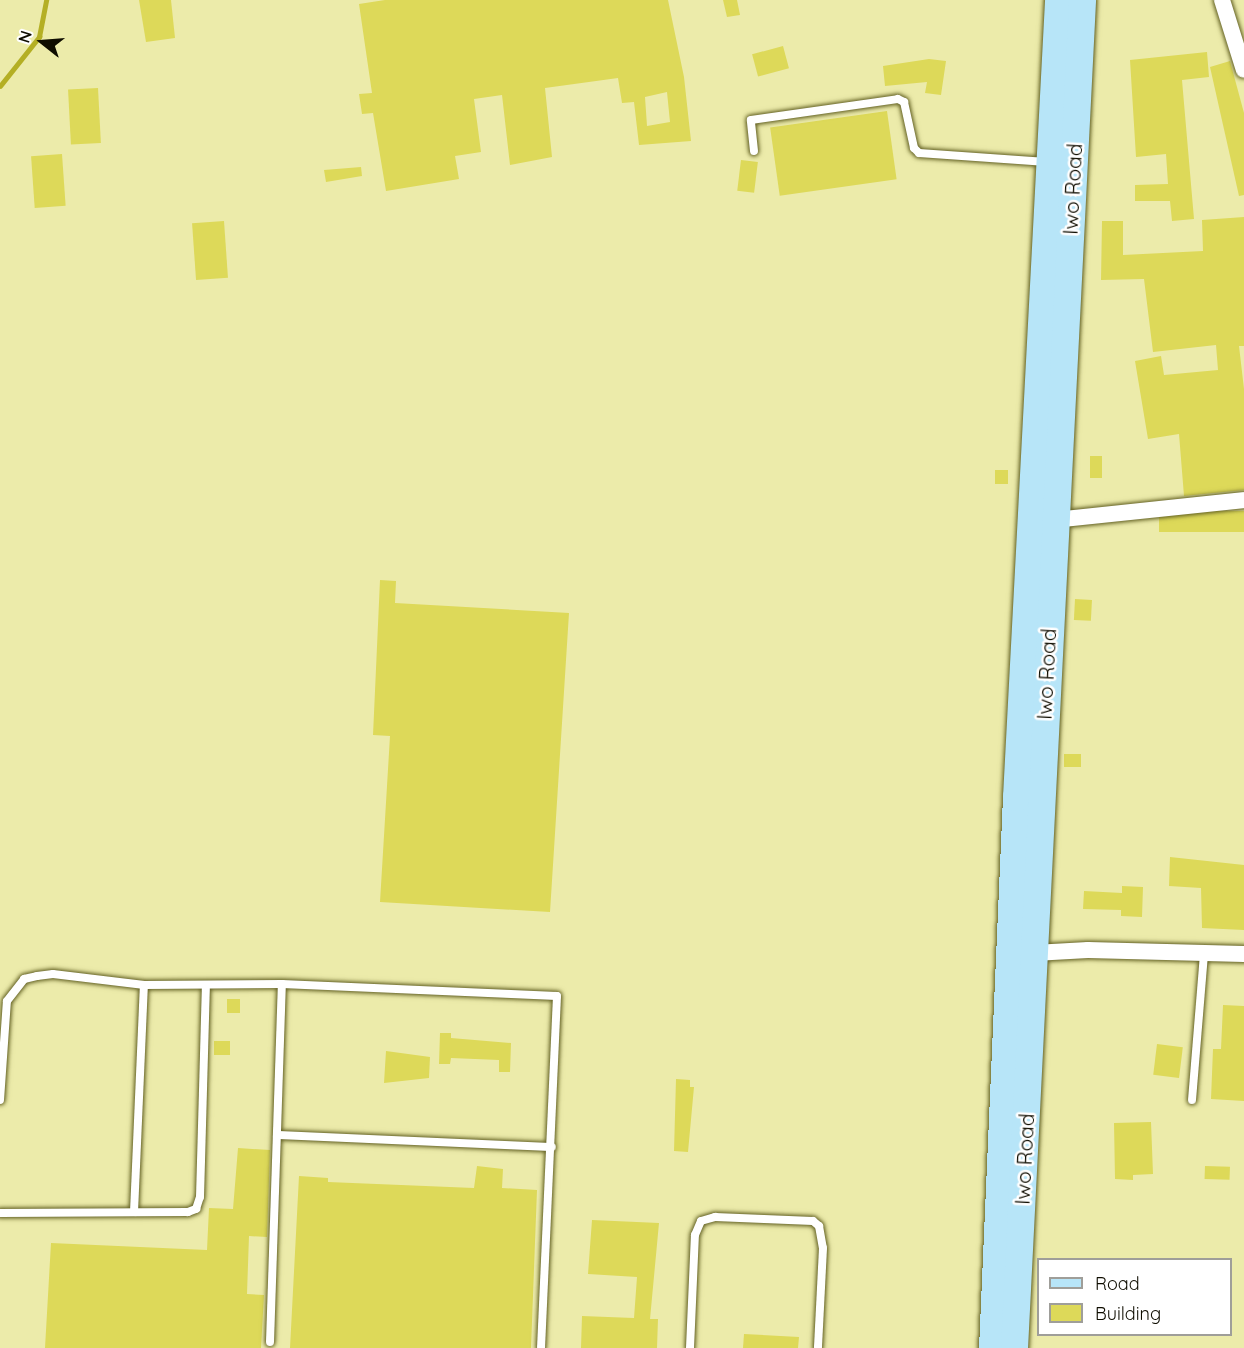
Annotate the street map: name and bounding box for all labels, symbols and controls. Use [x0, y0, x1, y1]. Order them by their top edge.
north arrow [12, 12, 72, 72]
text: N [14, 28, 36, 45]
street label: Iwo Road [1057, 143, 1087, 235]
street label: Iwo Road [1031, 628, 1061, 720]
street label: Iwo Road [1009, 1113, 1039, 1205]
legend [1037, 1258, 1232, 1336]
text: Road [1095, 1272, 1140, 1295]
text: Building [1095, 1302, 1161, 1325]

